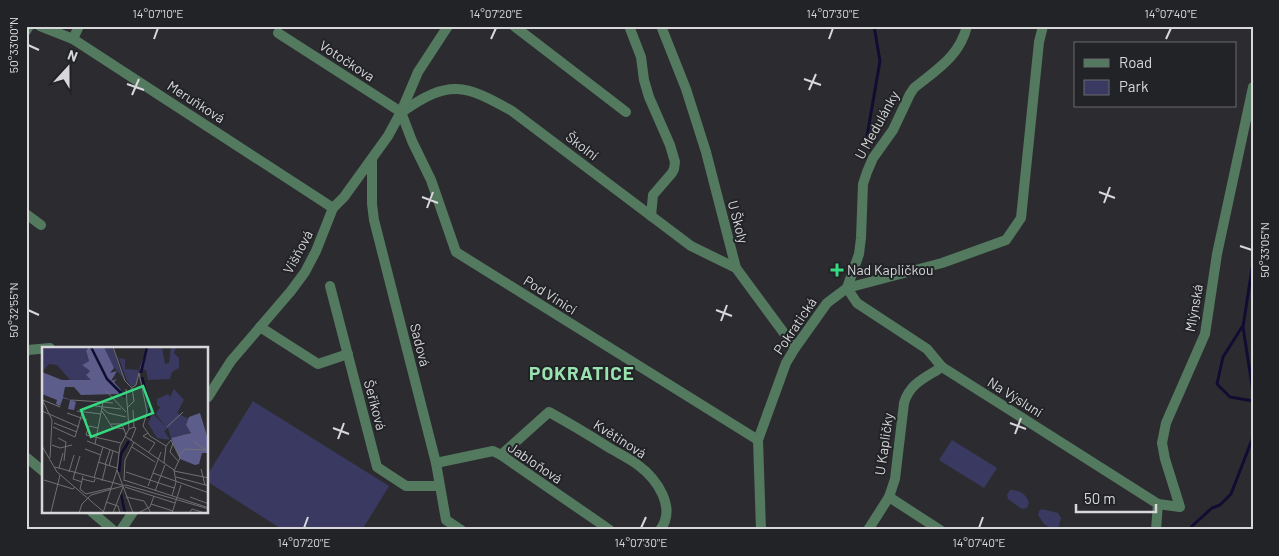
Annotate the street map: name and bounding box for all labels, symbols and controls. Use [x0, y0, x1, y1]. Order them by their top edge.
text: 14°07'10"E [133, 6, 183, 20]
text: 14°07'20"E [469, 6, 523, 20]
text: 14°07'30"E [807, 6, 859, 20]
text: 14°07'40"E [1144, 6, 1198, 20]
text: 50°33'00"N [6, 17, 20, 73]
street label: Votočkova [316, 36, 378, 85]
north arrow [42, 42, 92, 92]
legend [1074, 42, 1236, 108]
text: N [65, 46, 80, 65]
text: Road [1119, 53, 1152, 71]
street label: Meruňková [164, 77, 228, 127]
text: Park [1119, 77, 1149, 95]
street label: U Medulánky [851, 87, 903, 162]
street label: Školní [563, 128, 602, 163]
street label: U Školy [725, 198, 753, 246]
text: 50°33'05"N [1257, 222, 1271, 278]
street label: Višňová [279, 227, 316, 277]
place label: Nad Kapličkou [847, 261, 933, 278]
marker: Nad Kapličkou [831, 264, 843, 276]
street label: Pod Vinicí [521, 272, 580, 318]
text: 50°32'55"N [6, 282, 20, 338]
street label: Mlýnská [1181, 283, 1206, 333]
street label: Pokratická [769, 294, 820, 357]
street label: Sadová [407, 322, 434, 368]
inset map [42, 347, 209, 514]
district label: POKRATICE [529, 361, 635, 384]
street label: Na Výsluní [985, 373, 1046, 420]
street label: Šeříková [361, 378, 390, 432]
street label: U Kapličky [871, 411, 896, 476]
street label: Květinová [591, 416, 650, 461]
street label: Jabloňová [505, 438, 566, 487]
scale bar [1076, 481, 1156, 513]
text: 50 m [1084, 489, 1116, 507]
text: 14°07'20"E [277, 535, 331, 549]
text: 14°07'30"E [615, 535, 667, 549]
text: 14°07'40"E [952, 535, 1006, 549]

